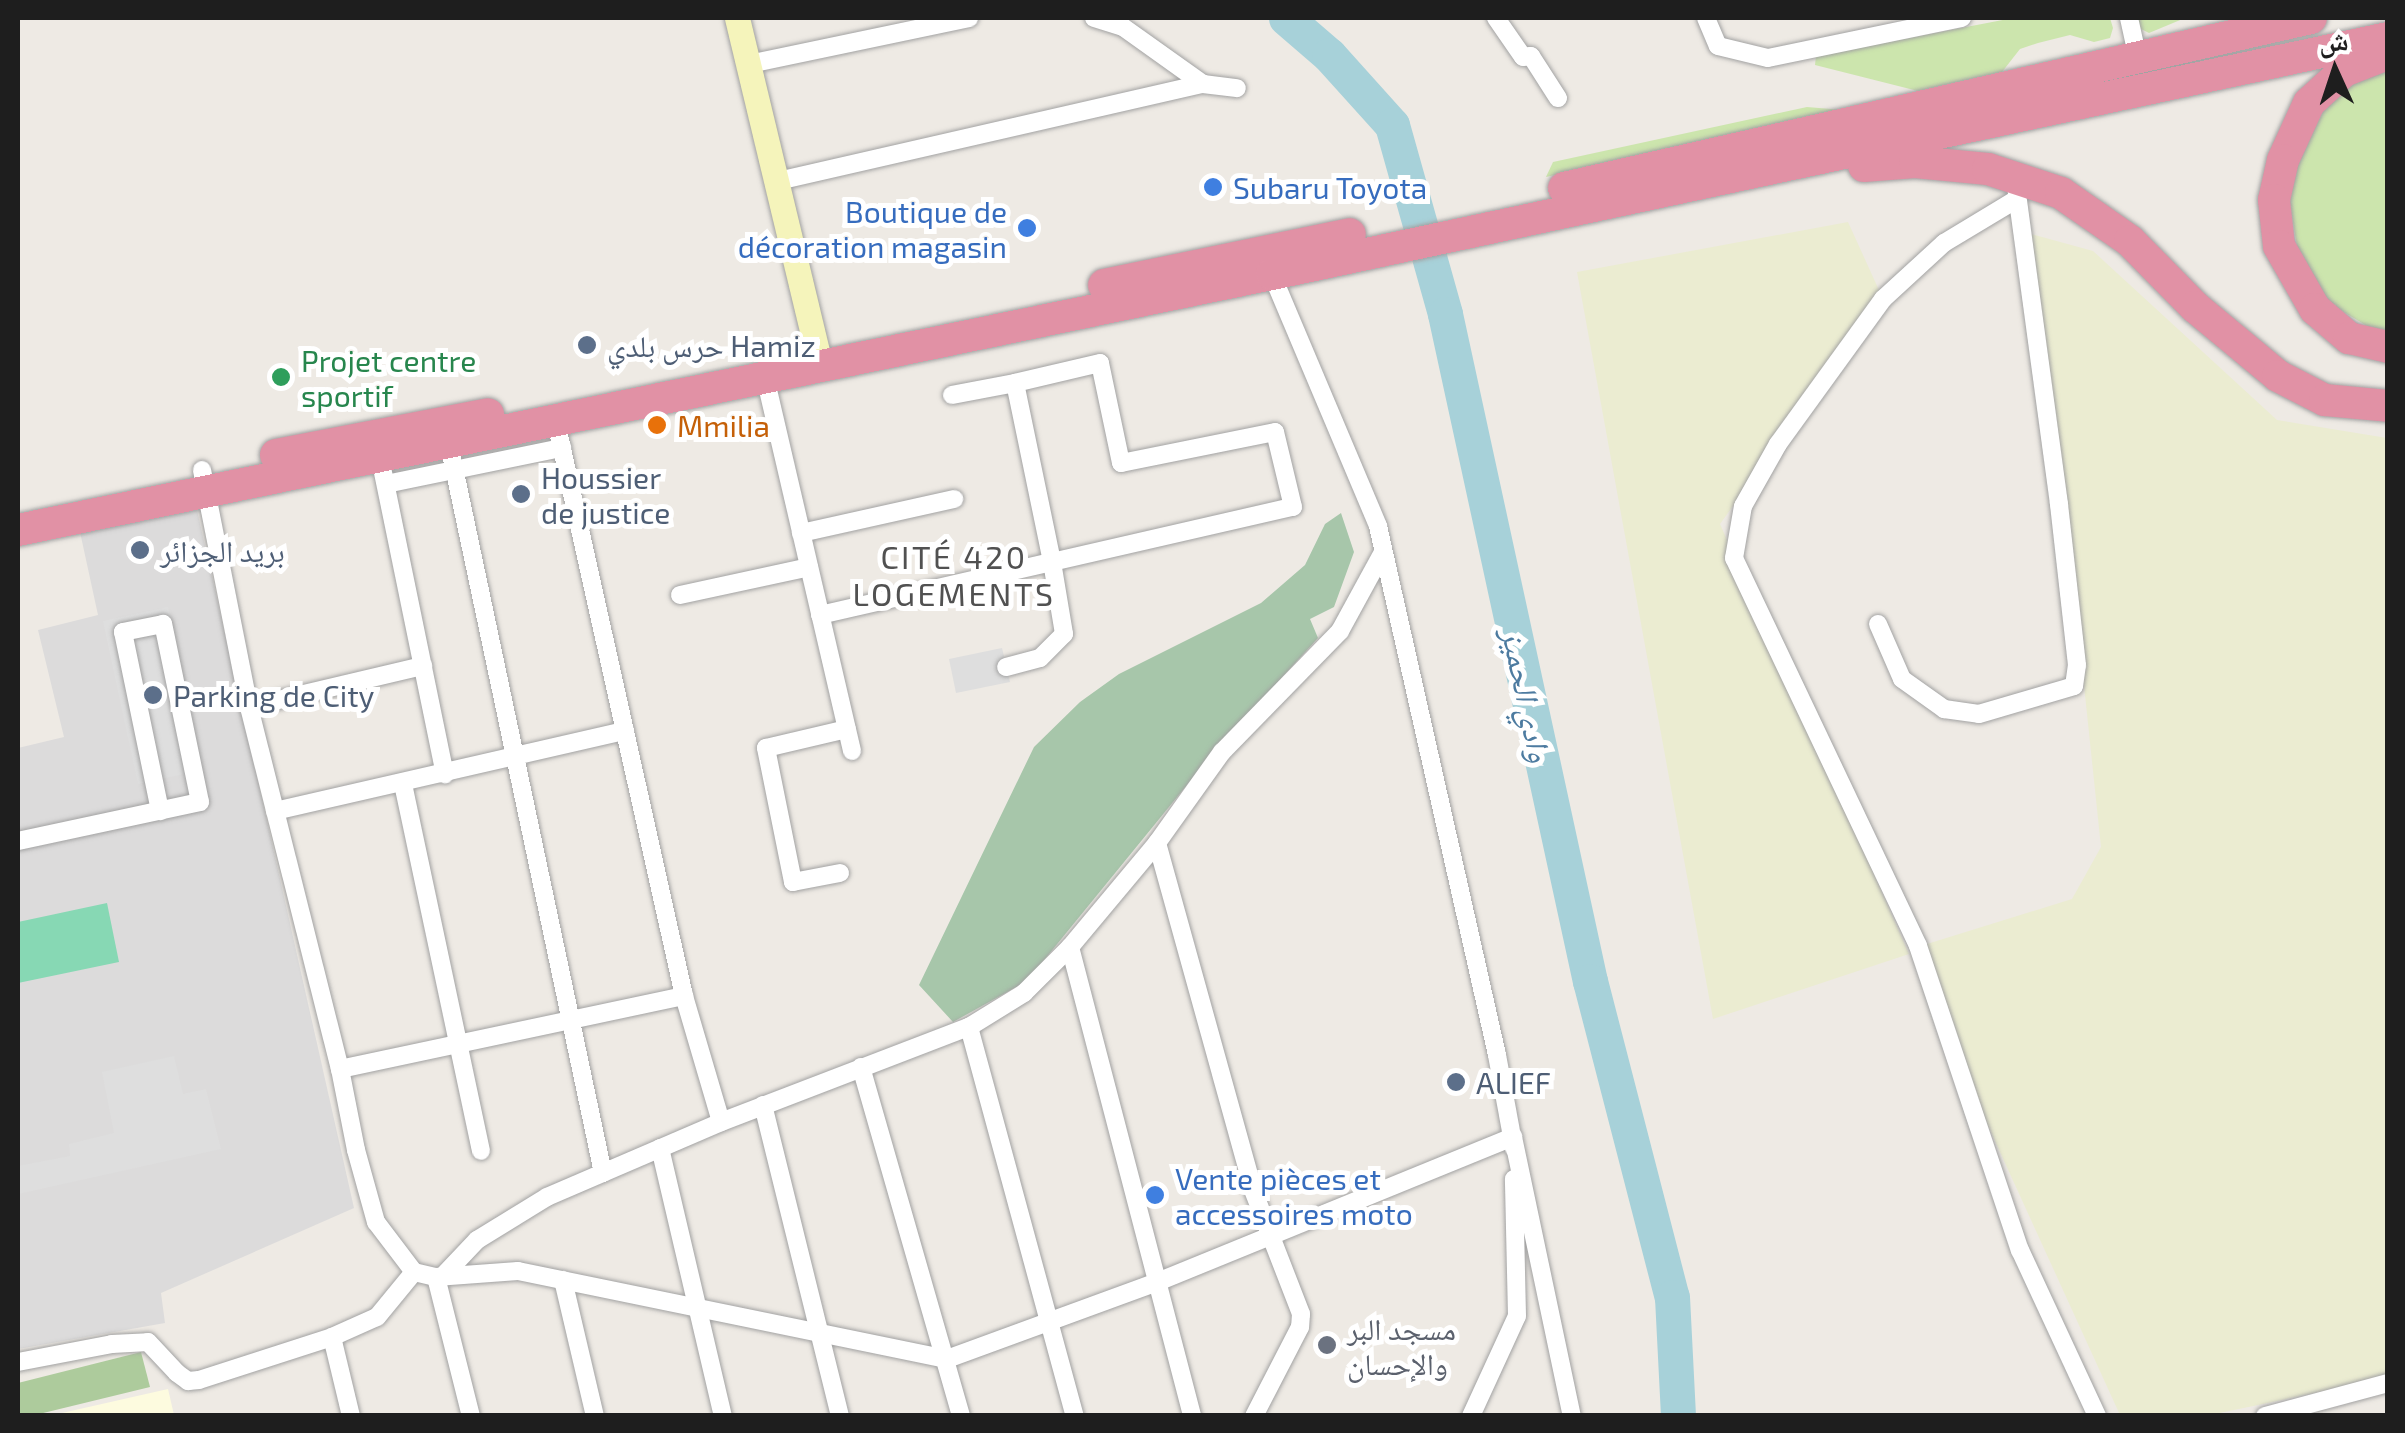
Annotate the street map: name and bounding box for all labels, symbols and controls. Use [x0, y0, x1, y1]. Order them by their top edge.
north arrow [2285, 20, 2385, 120]
text: ش [2318, 22, 2349, 58]
place label: Subaru Toyota [1233, 169, 1428, 205]
marker: Subaru Toyota [1202, 176, 1224, 198]
place label: Boutique de décoration magasin [738, 193, 1007, 264]
marker: Boutique de décoration magasin [1016, 217, 1038, 239]
place label: حرس بلدي Hamiz [607, 327, 816, 363]
marker: حرس بلدي Hamiz [576, 334, 598, 356]
place label: Projet centre sportif [301, 342, 476, 412]
marker: Projet centre sportif [270, 366, 292, 388]
place label: Mmilia [677, 407, 770, 443]
marker: Mmilia [646, 414, 668, 436]
place label: Houssier de justice [541, 459, 670, 530]
marker: Houssier de justice [510, 483, 532, 505]
place label: بريد الجزائر [160, 532, 285, 568]
district label: CITÉ 420 LOGEMENTS [853, 538, 1055, 613]
marker: بريد الجزائر [129, 539, 151, 561]
water label: وادي الحميز [1495, 624, 1561, 766]
place label: Parking de City [173, 677, 374, 713]
marker: Parking de City [142, 684, 164, 706]
place label: ALIEF [1476, 1064, 1551, 1100]
marker: ALIEF [1445, 1071, 1467, 1093]
place label: Vente pièces et accessoires moto [1175, 1160, 1413, 1230]
marker: Vente pièces et accessoires moto [1144, 1184, 1166, 1206]
place label: مسجد البر والإحسان [1347, 1310, 1456, 1380]
marker: مسجد البر والإحسان [1316, 1334, 1338, 1356]

